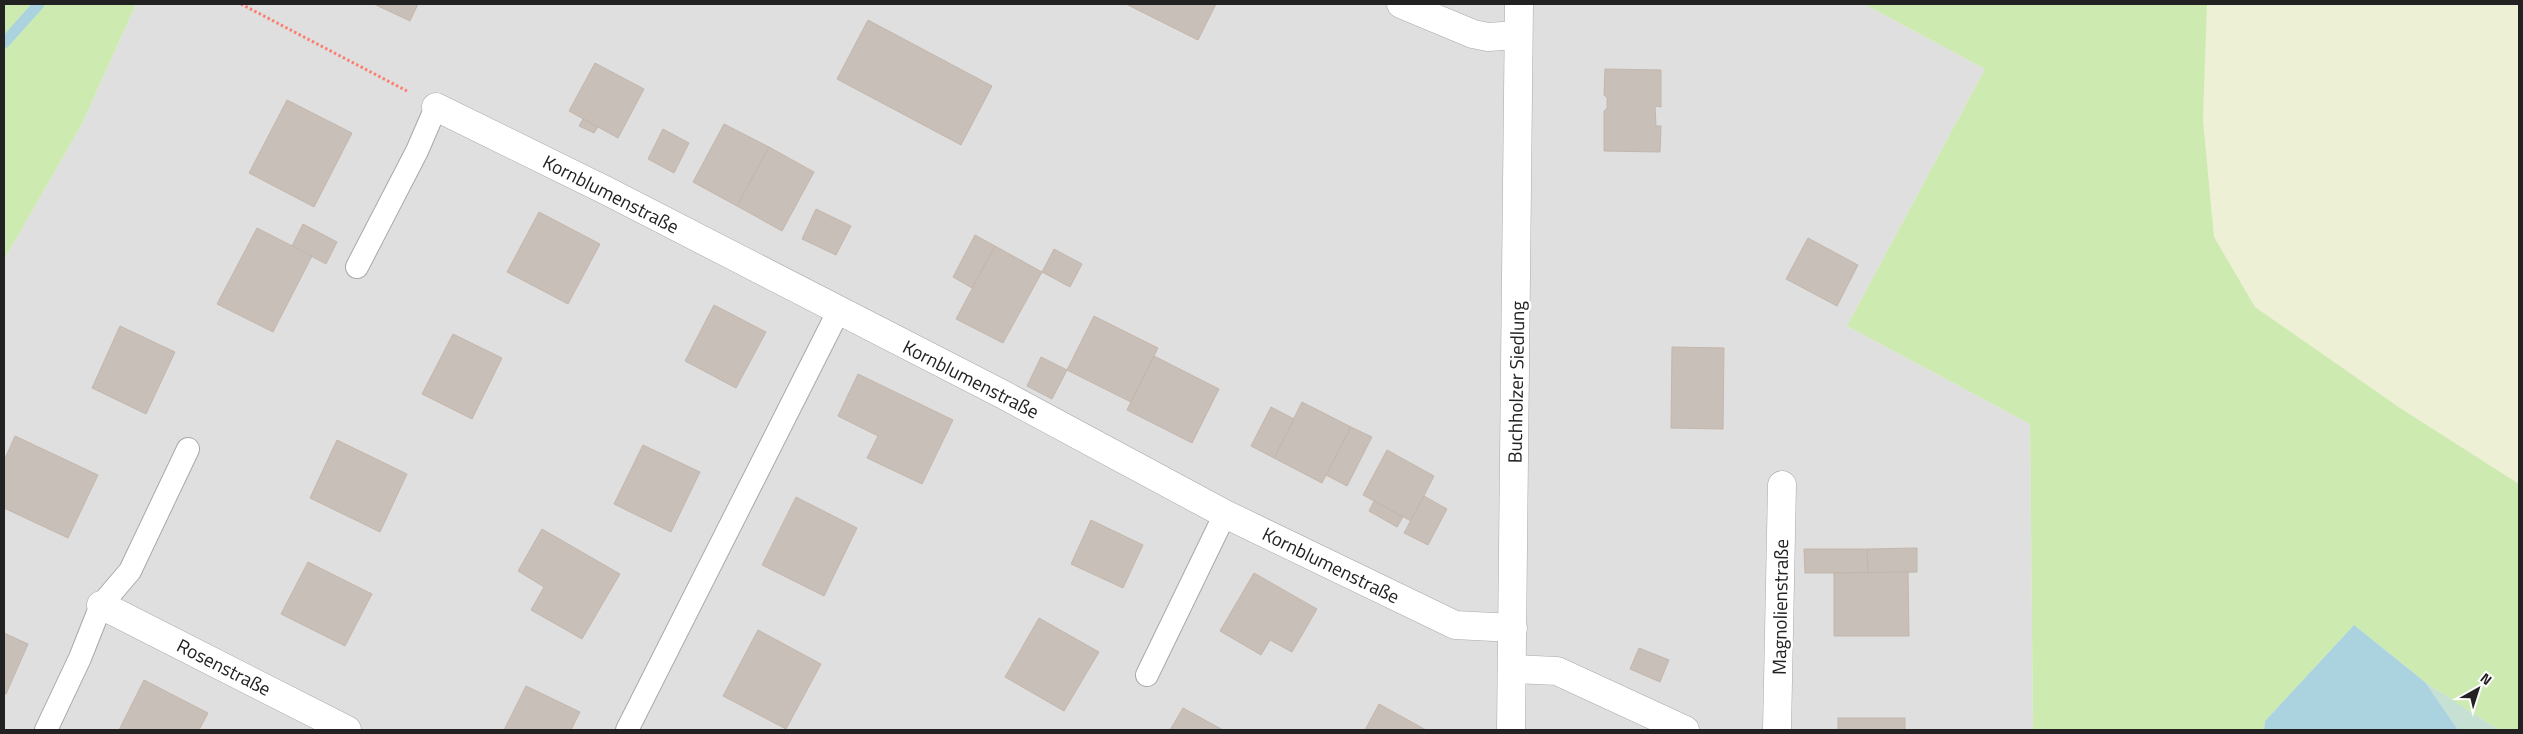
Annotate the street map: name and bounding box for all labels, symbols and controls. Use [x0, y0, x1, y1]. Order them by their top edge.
street label: Kornblumenstraße [538, 147, 684, 240]
street label: Buchholzer Siedlung [1500, 300, 1531, 463]
street label: Kornblumenstraße [898, 332, 1044, 425]
street label: Kornblumenstraße [1258, 519, 1405, 610]
street label: Magnolienstraße [1764, 539, 1795, 675]
street label: Rosenstraße [172, 630, 276, 703]
north arrow [2453, 664, 2503, 714]
text: N [2476, 667, 2497, 690]

